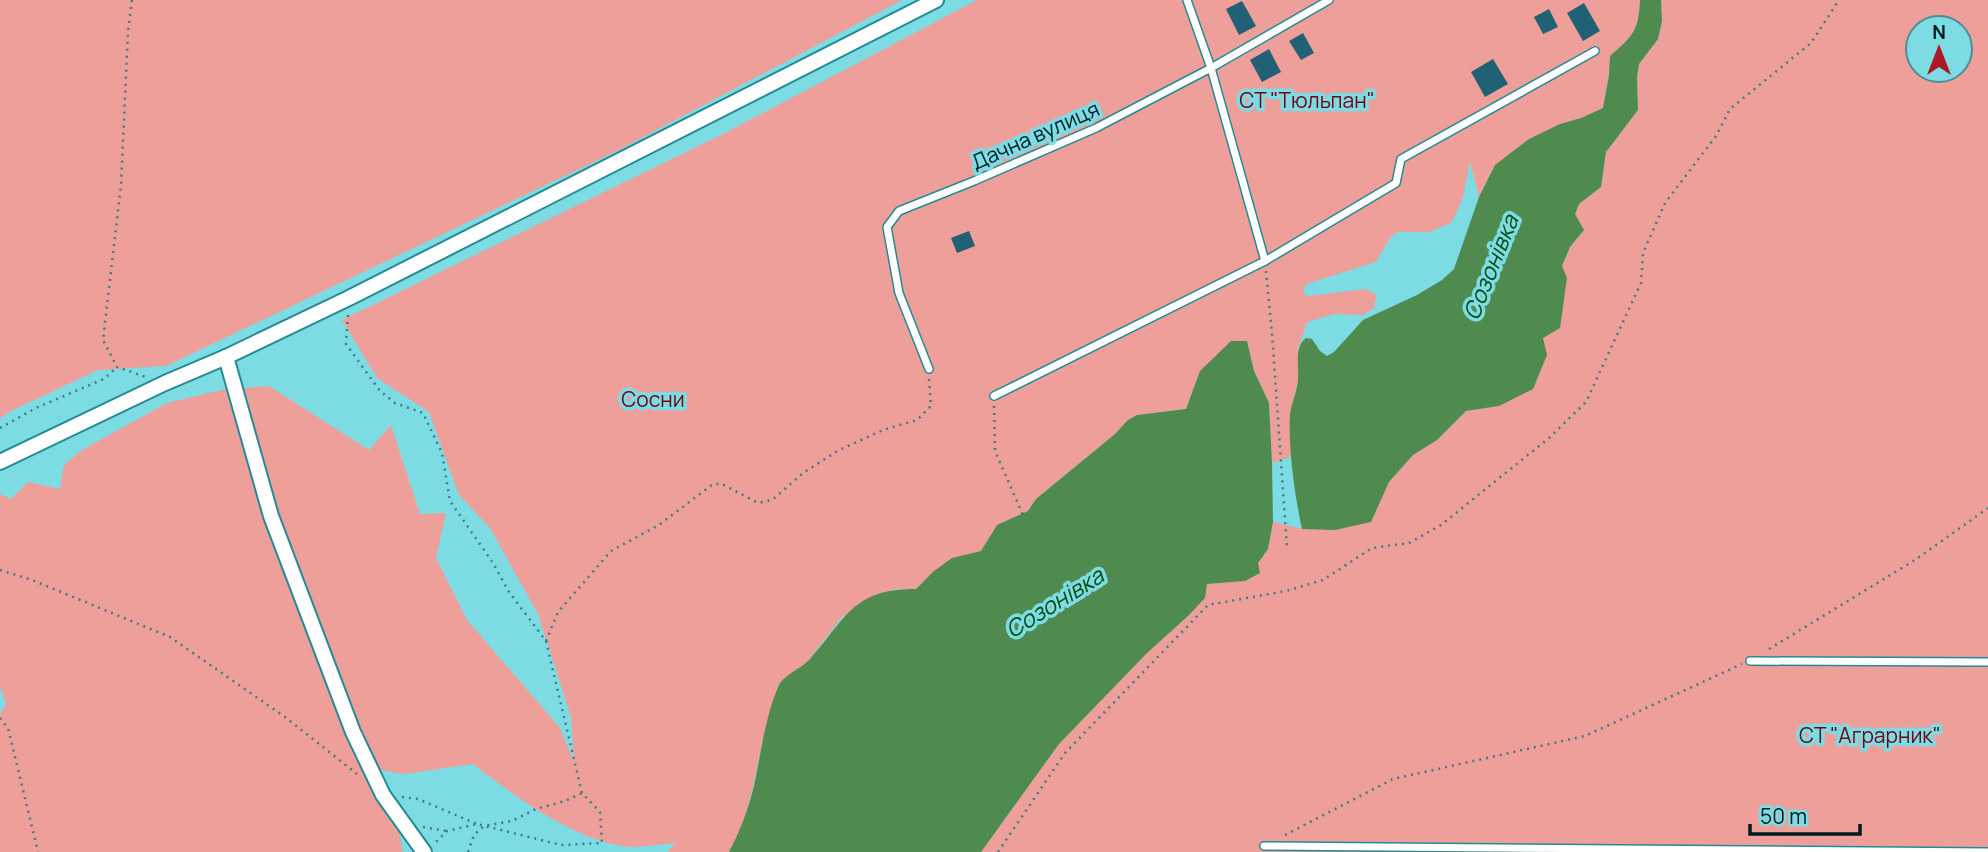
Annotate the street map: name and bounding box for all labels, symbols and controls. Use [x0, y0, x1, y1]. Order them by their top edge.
north arrow [1904, 14, 1974, 84]
text: N [1932, 19, 1946, 45]
park label: СТ "Тюльпан" [1239, 86, 1375, 114]
street label: Дачна вулиця [967, 94, 1103, 176]
water label: Созонівка [1454, 209, 1526, 324]
park label: Сосни [621, 385, 685, 413]
water label: Созонівка [999, 558, 1110, 645]
park label: СТ "Аграрник" [1799, 721, 1941, 749]
scale bar [1750, 792, 1860, 836]
text: 50 m [1760, 802, 1807, 830]

